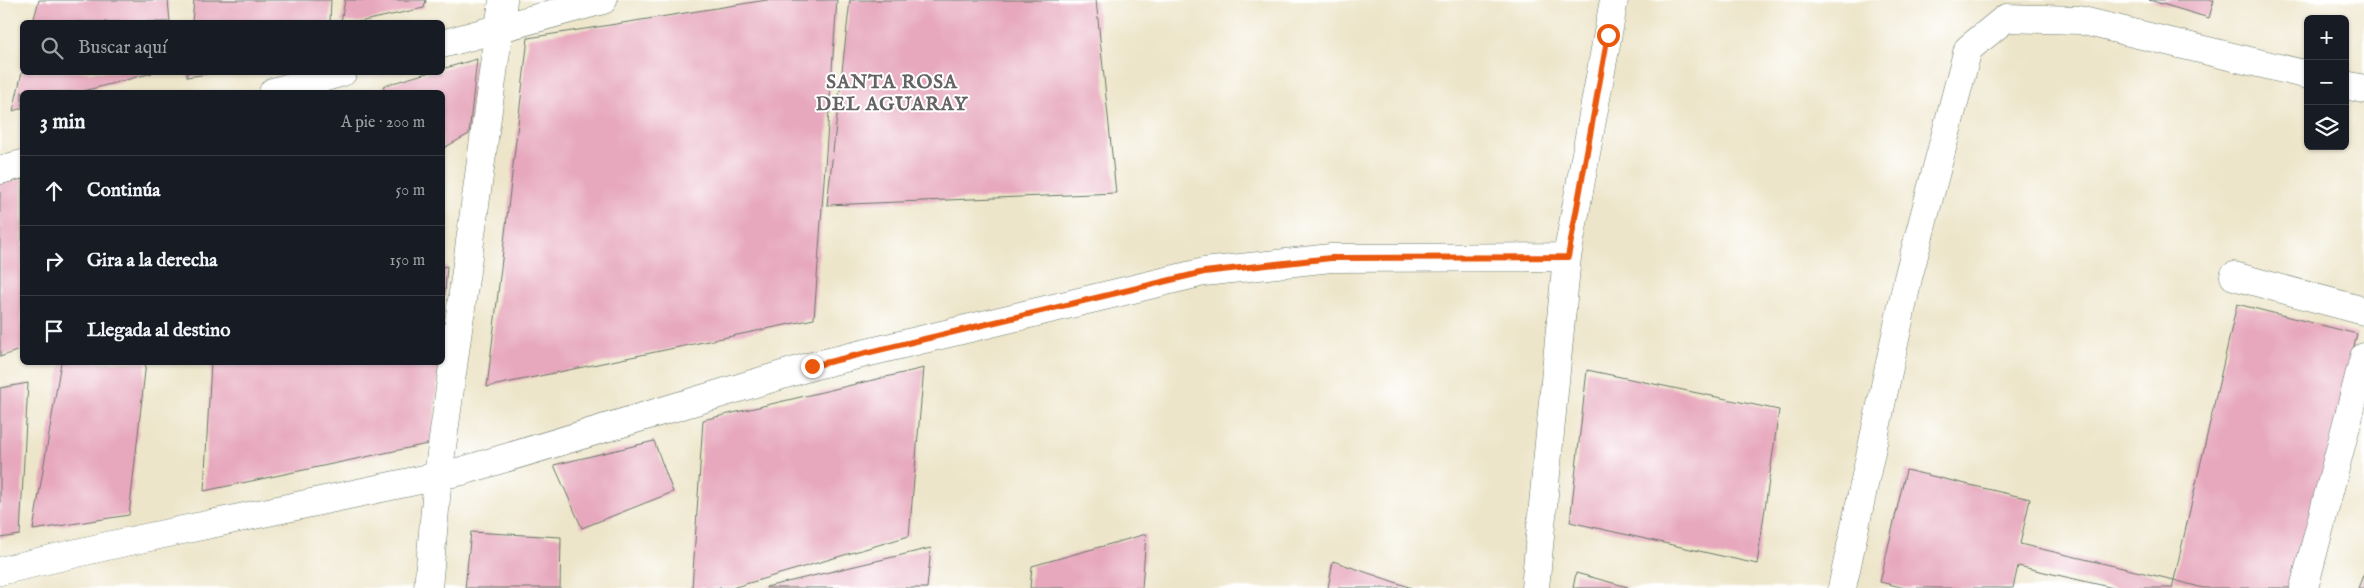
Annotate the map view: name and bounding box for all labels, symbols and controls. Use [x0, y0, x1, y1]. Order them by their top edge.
map controls [2304, 15, 2349, 150]
button: + [2304, 15, 2349, 60]
search box [20, 20, 445, 75]
route start [1597, 24, 1620, 47]
icon: search [38, 34, 66, 62]
text: Buscar aquí [78, 36, 167, 60]
button: − [2304, 60, 2349, 105]
district label: SANTA ROSA DEL AGUARAY [816, 71, 968, 117]
button: layers [2304, 105, 2349, 150]
text: 3 min [40, 109, 85, 136]
text: A pie · 200 m [341, 113, 425, 133]
icon: ahead [40, 177, 68, 205]
text: Continúa [87, 179, 161, 203]
text: 50 m [396, 181, 425, 201]
icon: right [40, 247, 68, 275]
text: Gira a la derecha [87, 249, 217, 273]
text: 150 m [390, 251, 425, 271]
icon: arrive [40, 317, 68, 345]
text: Llegada al destino [87, 319, 230, 343]
route end [801, 355, 824, 378]

